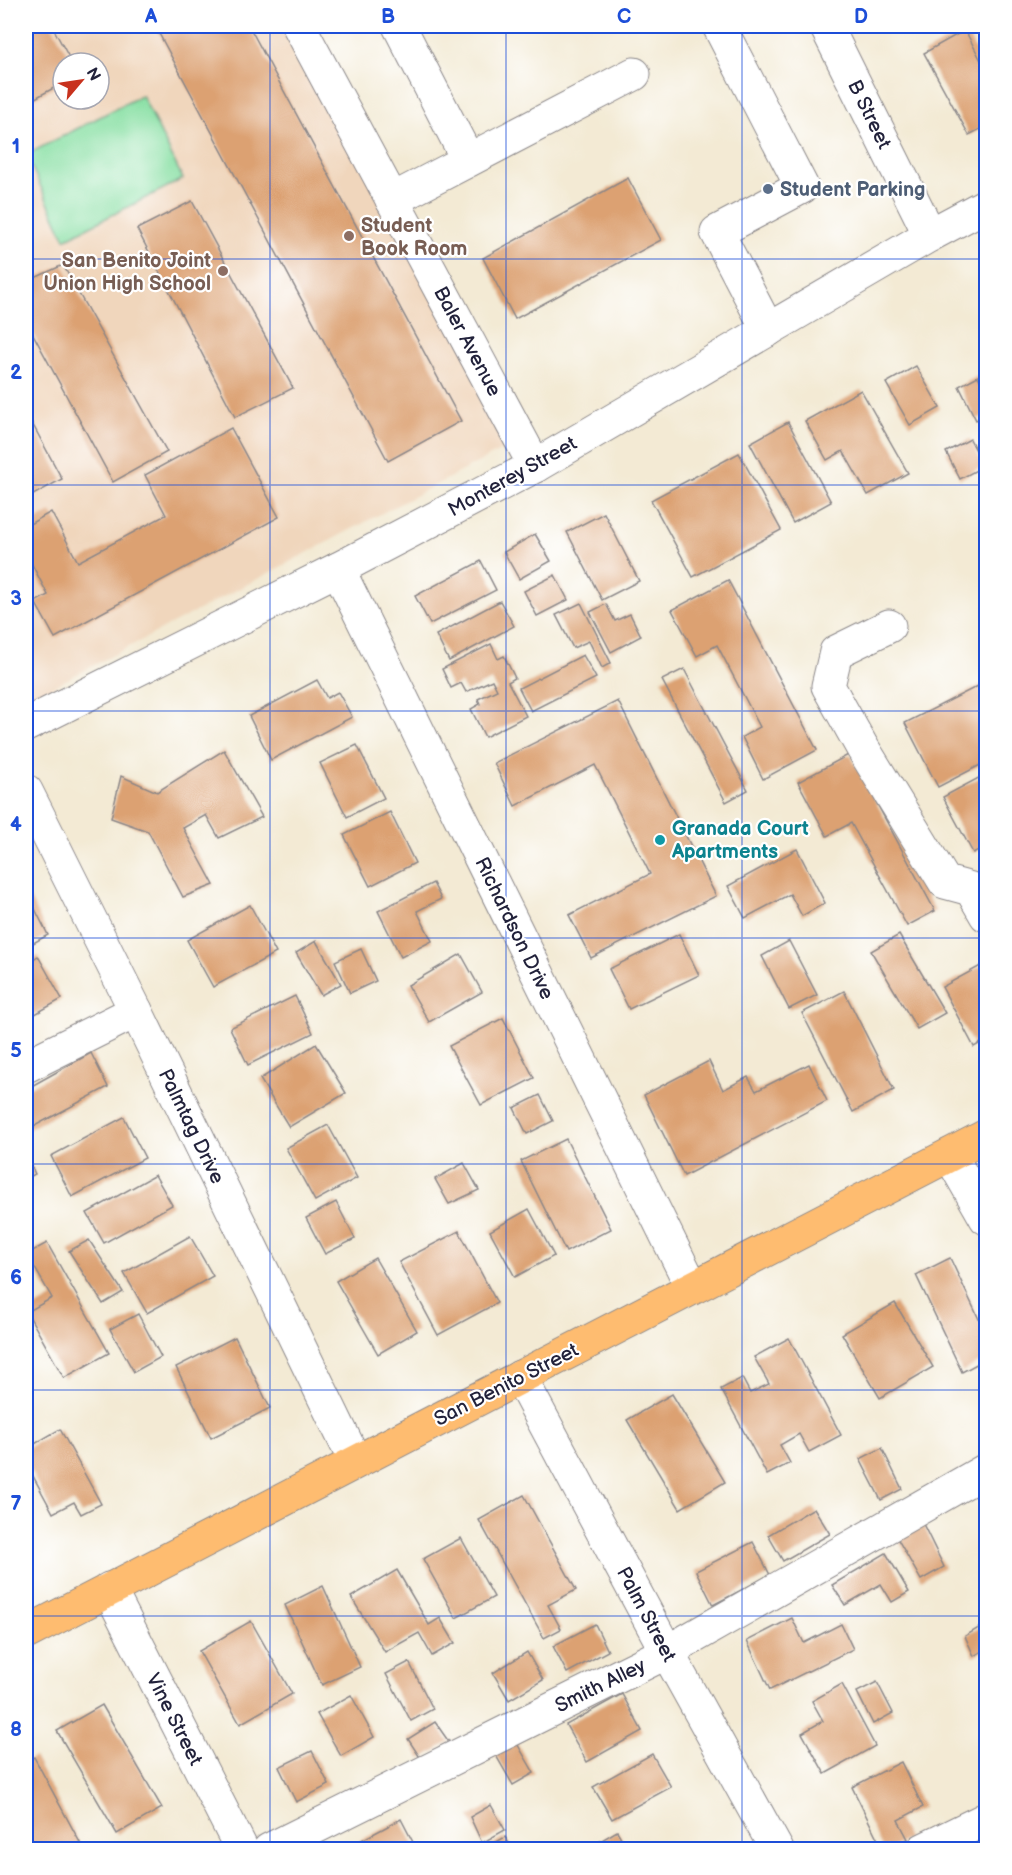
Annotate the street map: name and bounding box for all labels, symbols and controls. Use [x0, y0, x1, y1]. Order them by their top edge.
text: A [144, 5, 158, 29]
text: B [381, 5, 395, 29]
text: C [617, 5, 631, 29]
text: D [854, 5, 868, 29]
north arrow [51, 51, 111, 111]
text: N [82, 65, 104, 84]
street label: B Street [842, 76, 896, 153]
text: 1 [12, 135, 20, 159]
place label: Student Parking [780, 178, 925, 202]
marker: Student Parking [761, 182, 775, 196]
place label: Student Book Room [361, 214, 467, 261]
marker: Student Book Room [342, 229, 356, 243]
place label: San Benito Joint Union High School [44, 249, 211, 296]
marker: San Benito Joint Union High School [216, 264, 230, 278]
street label: Baler Avenue [428, 282, 506, 401]
text: 2 [10, 361, 22, 385]
street label: Monterey Street [444, 432, 581, 522]
text: 3 [10, 587, 22, 611]
text: 4 [10, 813, 22, 837]
place label: Granada Court Apartments [671, 817, 809, 864]
marker: Granada Court Apartments [653, 833, 667, 847]
street label: Richardson Drive [469, 853, 559, 1004]
text: 5 [10, 1039, 22, 1063]
street label: Palmtag Drive [153, 1065, 229, 1188]
text: 6 [10, 1266, 22, 1290]
street label: San Benito Street [430, 1338, 582, 1432]
text: 7 [10, 1492, 22, 1516]
street label: Palm Street [611, 1563, 681, 1666]
street label: Smith Alley [551, 1654, 650, 1718]
street label: Vine Street [141, 1669, 208, 1770]
text: 8 [10, 1718, 22, 1742]

